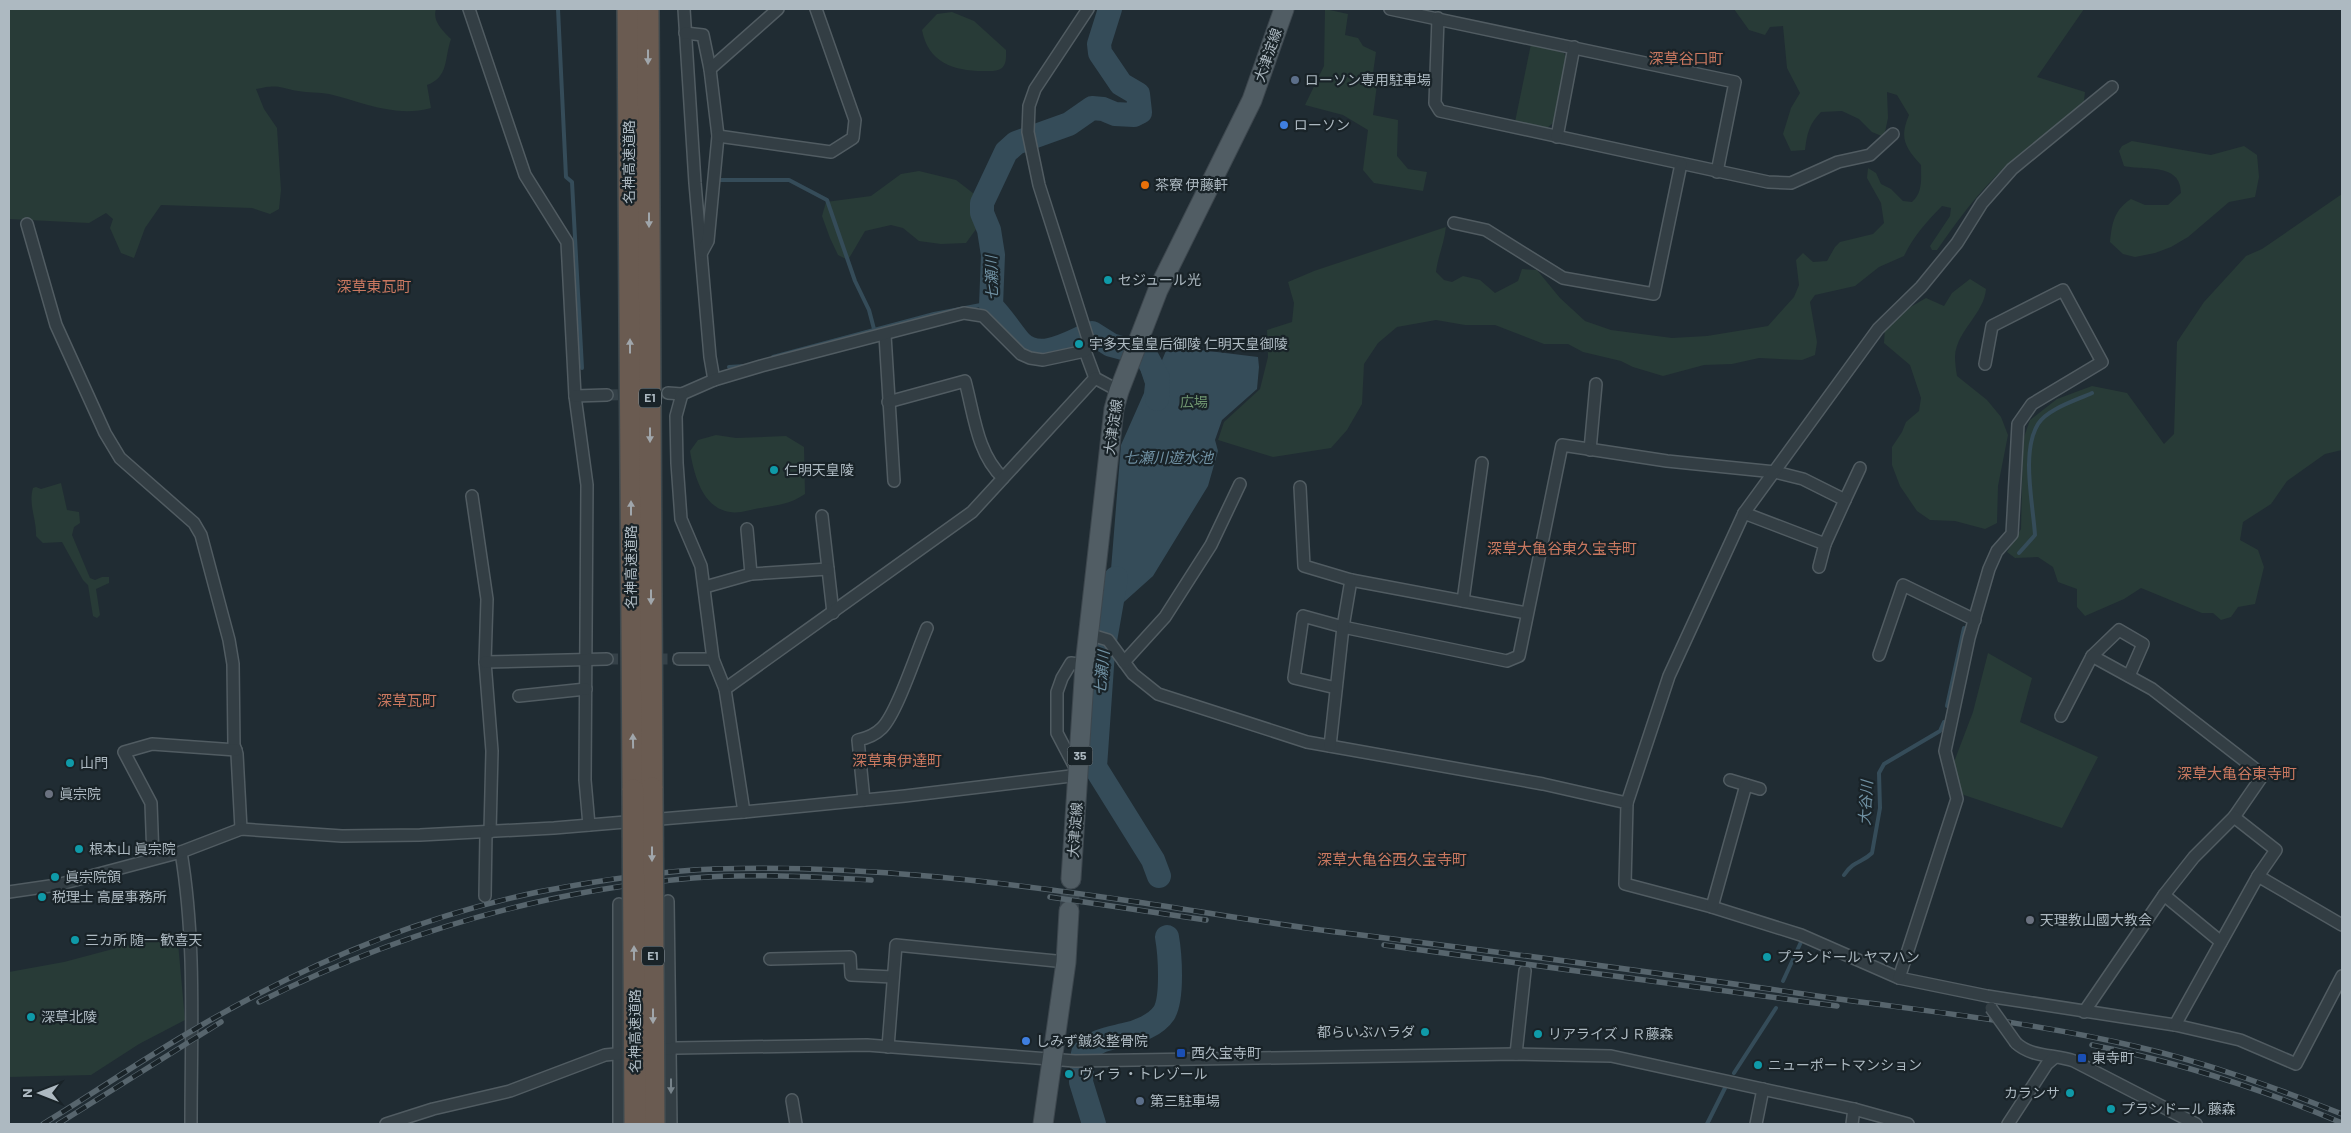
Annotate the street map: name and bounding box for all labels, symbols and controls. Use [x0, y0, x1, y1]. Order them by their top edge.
street label: 大津淀線 [1250, 26, 1285, 84]
district label: 深草谷口町 [1648, 49, 1724, 67]
one-way arrow [644, 50, 652, 66]
place label: ローソン専用駐車場 [1305, 71, 1431, 88]
marker: ローソン専用駐車場 [1289, 74, 1301, 86]
place label: ローソン [1294, 116, 1350, 133]
marker: ローソン [1278, 119, 1290, 131]
street label: 名神高速道路 [620, 120, 637, 204]
place label: 茶寮 伊藤軒 [1155, 176, 1228, 193]
marker: 茶寮 伊藤軒 [1139, 179, 1151, 191]
one-way arrow [645, 212, 653, 228]
water label: 七瀬川 [982, 253, 1000, 301]
place label: セジュール光 [1118, 271, 1201, 288]
marker: セジュール光 [1102, 274, 1114, 286]
district label: 深草東瓦町 [336, 277, 412, 295]
place label: 宇多天皇皇后御陵 仁明天皇御陵 [1089, 335, 1288, 352]
one-way arrow [626, 338, 634, 354]
marker: 宇多天皇皇后御陵 仁明天皇御陵 [1073, 338, 1085, 350]
road number: E1 [639, 388, 661, 408]
park label: 広場 [1180, 393, 1208, 410]
street label: 大津淀線 [1100, 398, 1125, 456]
one-way arrow [646, 427, 654, 443]
water label: 七瀬川遊水池 [1123, 448, 1215, 466]
place label: 仁明天皇陵 [784, 461, 854, 478]
marker: 仁明天皇陵 [768, 464, 780, 476]
one-way arrow [627, 500, 635, 516]
street label: 名神高速道路 [622, 525, 639, 609]
district label: 深草大亀谷東久宝寺町 [1487, 539, 1637, 557]
one-way arrow [647, 590, 655, 606]
water label: 七瀬川 [1090, 648, 1112, 696]
district label: 深草瓦町 [377, 691, 437, 709]
one-way arrow [629, 733, 637, 749]
road number: 35 [1068, 746, 1092, 766]
district label: 深草東伊達町 [852, 751, 942, 769]
place label: 山門 [80, 754, 108, 771]
marker: 山門 [64, 757, 76, 769]
district label: 深草大亀谷東寺町 [2177, 764, 2297, 782]
water label: 大谷川 [1855, 778, 1875, 826]
place label: 眞宗院 [59, 785, 101, 802]
marker: 眞宗院 [43, 788, 55, 800]
street label: 大津淀線 [1064, 801, 1085, 858]
place label: 根本山 眞宗院 [89, 840, 176, 857]
marker: 根本山 眞宗院 [73, 843, 85, 855]
one-way arrow [649, 846, 657, 862]
district label: 深草大亀谷西久宝寺町 [1317, 850, 1467, 868]
place label: 眞宗院領 [65, 868, 121, 885]
marker: 眞宗院領 [49, 871, 61, 883]
place label: 税理士 高屋事務所 [52, 888, 167, 905]
marker: 税理士 高屋事務所 [36, 891, 48, 903]
place label: 天理教山國大教会 [2040, 911, 2152, 928]
marker: 天理教山國大教会 [2024, 914, 2036, 926]
place label: 三カ所 随一 歓喜天 [85, 931, 203, 948]
marker: 三カ所 随一 歓喜天 [69, 934, 81, 946]
one-way arrow [630, 945, 638, 961]
road number: E1 [642, 946, 664, 966]
place label: プランドール ヤマハン [1777, 948, 1920, 965]
marker: プランドール ヤマハン [1761, 951, 1773, 963]
street label: 名神高速道路 [626, 989, 643, 1073]
place label: 深草北陵 [41, 1008, 97, 1025]
one-way arrow [649, 1009, 657, 1025]
marker: 深草北陵 [25, 1011, 37, 1023]
place label: 都らいぶハラダ [1317, 1023, 1415, 1040]
place label: リアライズＪＲ藤森 [1548, 1025, 1674, 1042]
marker: 都らいぶハラダ [1419, 1026, 1431, 1038]
marker: リアライズＪＲ藤森 [1532, 1028, 1544, 1040]
place label: しみず鍼灸整骨院 [1036, 1032, 1148, 1049]
marker: しみず鍼灸整骨院 [1020, 1035, 1032, 1047]
place label: 西久宝寺町 [1191, 1044, 1261, 1061]
marker: 西久宝寺町 [1175, 1047, 1187, 1059]
place label: 東寺町 [2092, 1049, 2134, 1066]
marker: 東寺町 [2076, 1052, 2088, 1064]
place label: ニューポートマンション [1768, 1056, 1922, 1073]
marker: ニューポートマンション [1752, 1059, 1764, 1071]
place label: ヴィラ ・トレゾール [1079, 1065, 1208, 1082]
north arrow [15, 1068, 65, 1118]
marker: ヴィラ ・トレゾール [1063, 1068, 1075, 1080]
one-way arrow [667, 1079, 675, 1095]
place label: カランサ [2004, 1084, 2060, 1101]
marker: カランサ [2064, 1087, 2076, 1099]
text: N [18, 1088, 35, 1098]
place label: 第三駐車場 [1150, 1092, 1220, 1109]
marker: 第三駐車場 [1134, 1095, 1146, 1107]
place label: プランドール 藤森 [2121, 1100, 2236, 1117]
marker: プランドール 藤森 [2105, 1103, 2117, 1115]

